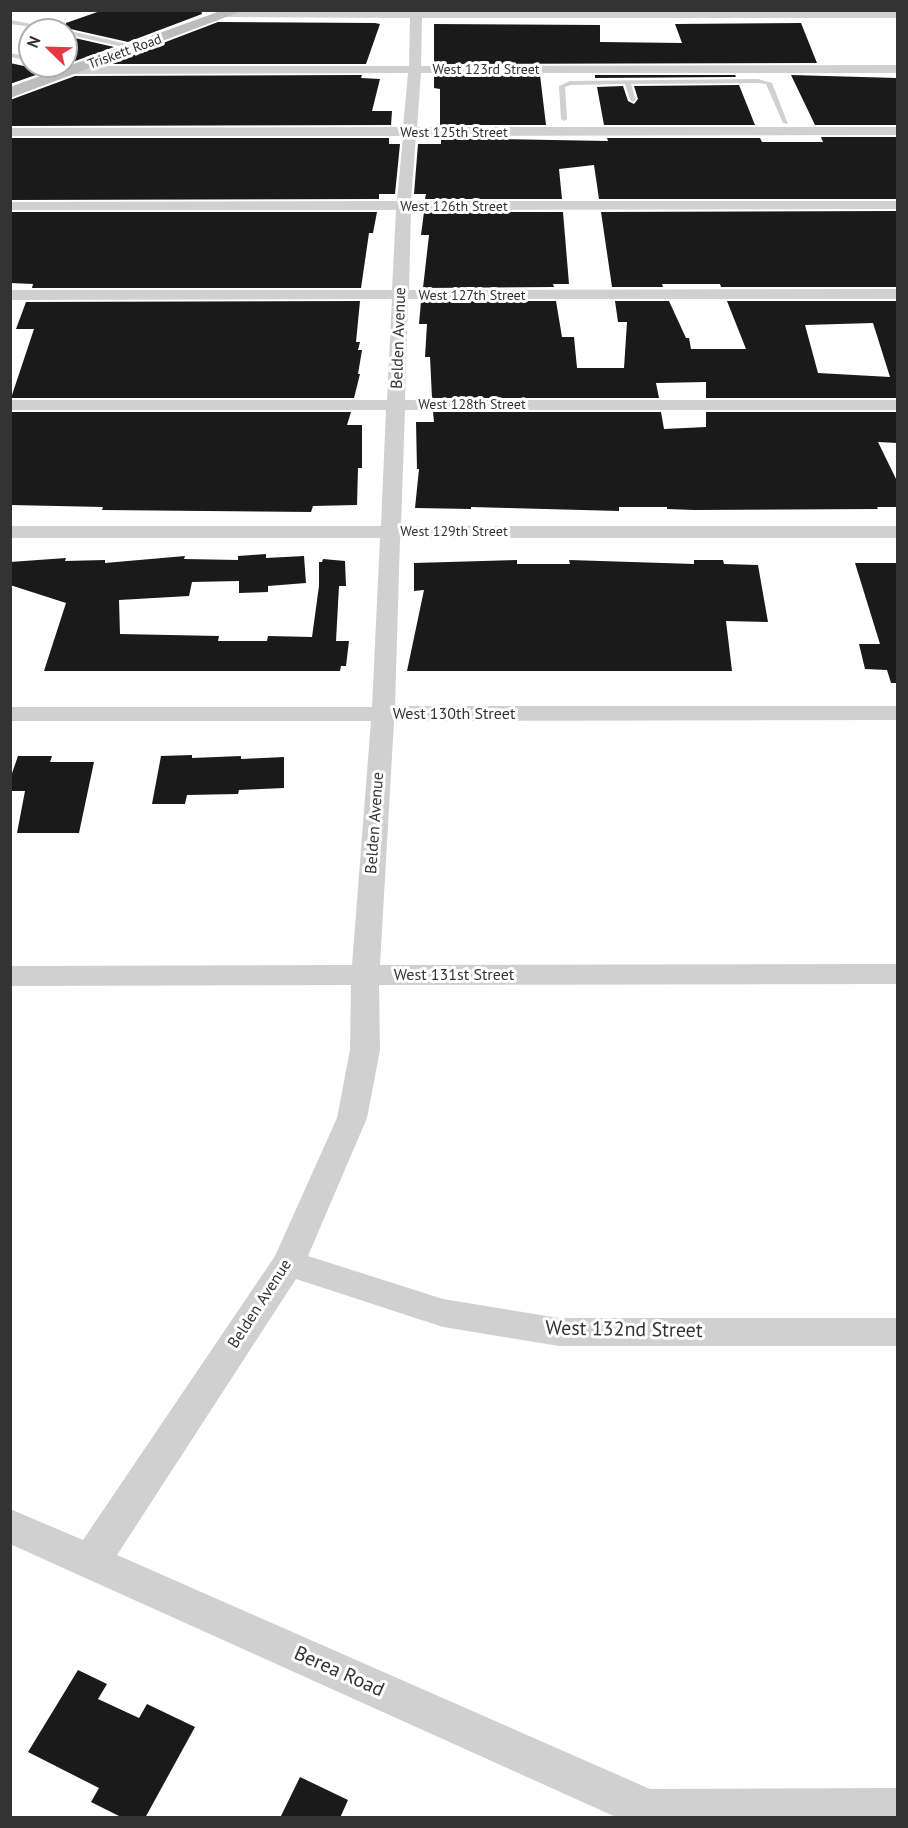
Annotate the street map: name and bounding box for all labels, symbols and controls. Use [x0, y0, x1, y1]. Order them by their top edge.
north arrow [18, 18, 78, 78]
street label: Triskett Road [86, 31, 164, 73]
text: N [22, 33, 45, 51]
street label: West 123rd Street [432, 62, 540, 78]
street label: West 125th Street [400, 125, 508, 141]
street label: West 126th Street [400, 199, 508, 215]
street label: Belden Avenue [388, 287, 410, 389]
street label: West 127th Street [419, 288, 525, 304]
street label: West 128th Street [418, 397, 526, 413]
street label: West 129th Street [400, 524, 508, 540]
street label: West 130th Street [393, 704, 515, 724]
street label: Belden Avenue [362, 772, 388, 874]
street label: West 131st Street [394, 965, 514, 985]
street label: Belden Avenue [224, 1256, 296, 1352]
street label: West 132nd Street [545, 1317, 703, 1343]
street label: Berea Road [290, 1641, 388, 1703]

